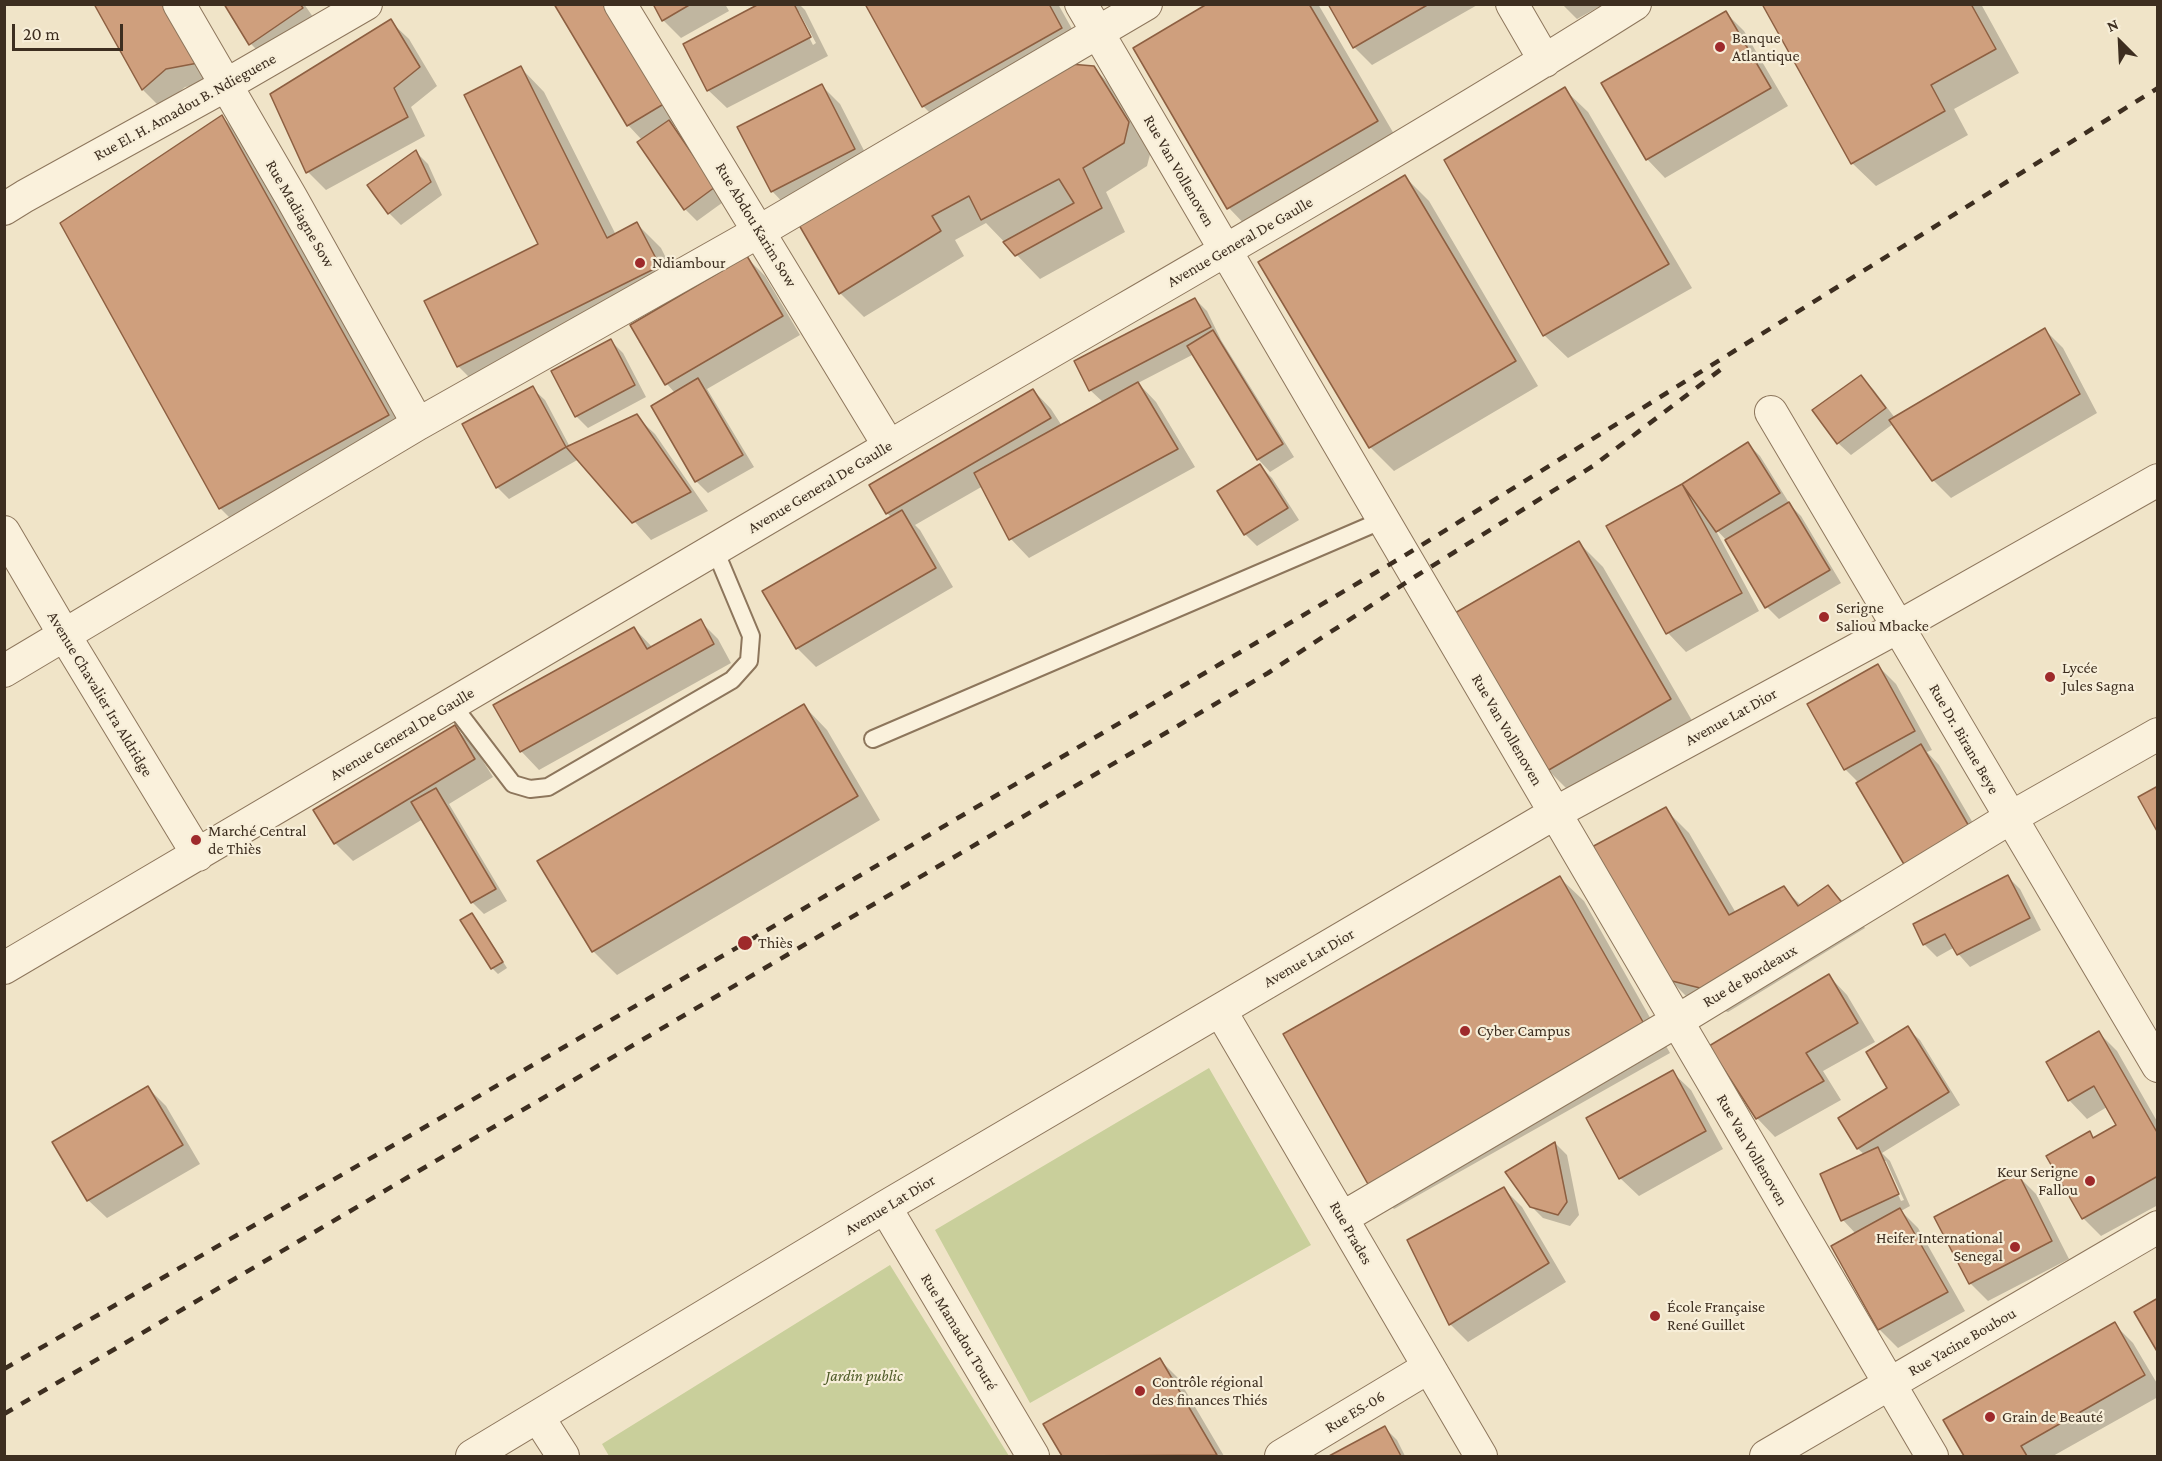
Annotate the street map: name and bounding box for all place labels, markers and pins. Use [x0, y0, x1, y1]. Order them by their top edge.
place label: Banque Atlantique [1732, 28, 1800, 66]
marker: Banque Atlantique [1713, 40, 1727, 54]
place label: Ndiambour [652, 253, 726, 273]
marker: Ndiambour [633, 256, 647, 270]
place label: Serigne Saliou Mbacke [1836, 598, 1929, 636]
marker: Serigne Saliou Mbacke [1817, 610, 1831, 624]
place label: Lycée Jules Sagna [2062, 658, 2134, 696]
marker: Lycée Jules Sagna [2043, 670, 2057, 684]
place label: Marché Central de Thiès [208, 821, 306, 859]
marker: Marché Central de Thiès [189, 833, 203, 847]
place label: Thiès [758, 933, 793, 953]
marker: Thiès [736, 934, 754, 952]
place label: Cyber Campus [1477, 1021, 1570, 1041]
marker: Cyber Campus [1458, 1024, 1472, 1038]
place label: Keur Serigne Fallou [1997, 1162, 2078, 1200]
marker: Keur Serigne Fallou [2083, 1174, 2097, 1188]
place label: Heifer International Senegal [1876, 1228, 2003, 1266]
marker: Heifer International Senegal [2008, 1240, 2022, 1254]
place label: École Française René Guillet [1667, 1297, 1765, 1335]
marker: École Française René Guillet [1648, 1309, 1662, 1323]
place label: Contrôle régional des finances Thiés [1152, 1372, 1268, 1410]
marker: Contrôle régional des finances Thiés [1133, 1384, 1147, 1398]
place label: Grain de Beauté [2002, 1407, 2103, 1427]
marker: Grain de Beauté [1983, 1410, 1997, 1424]

